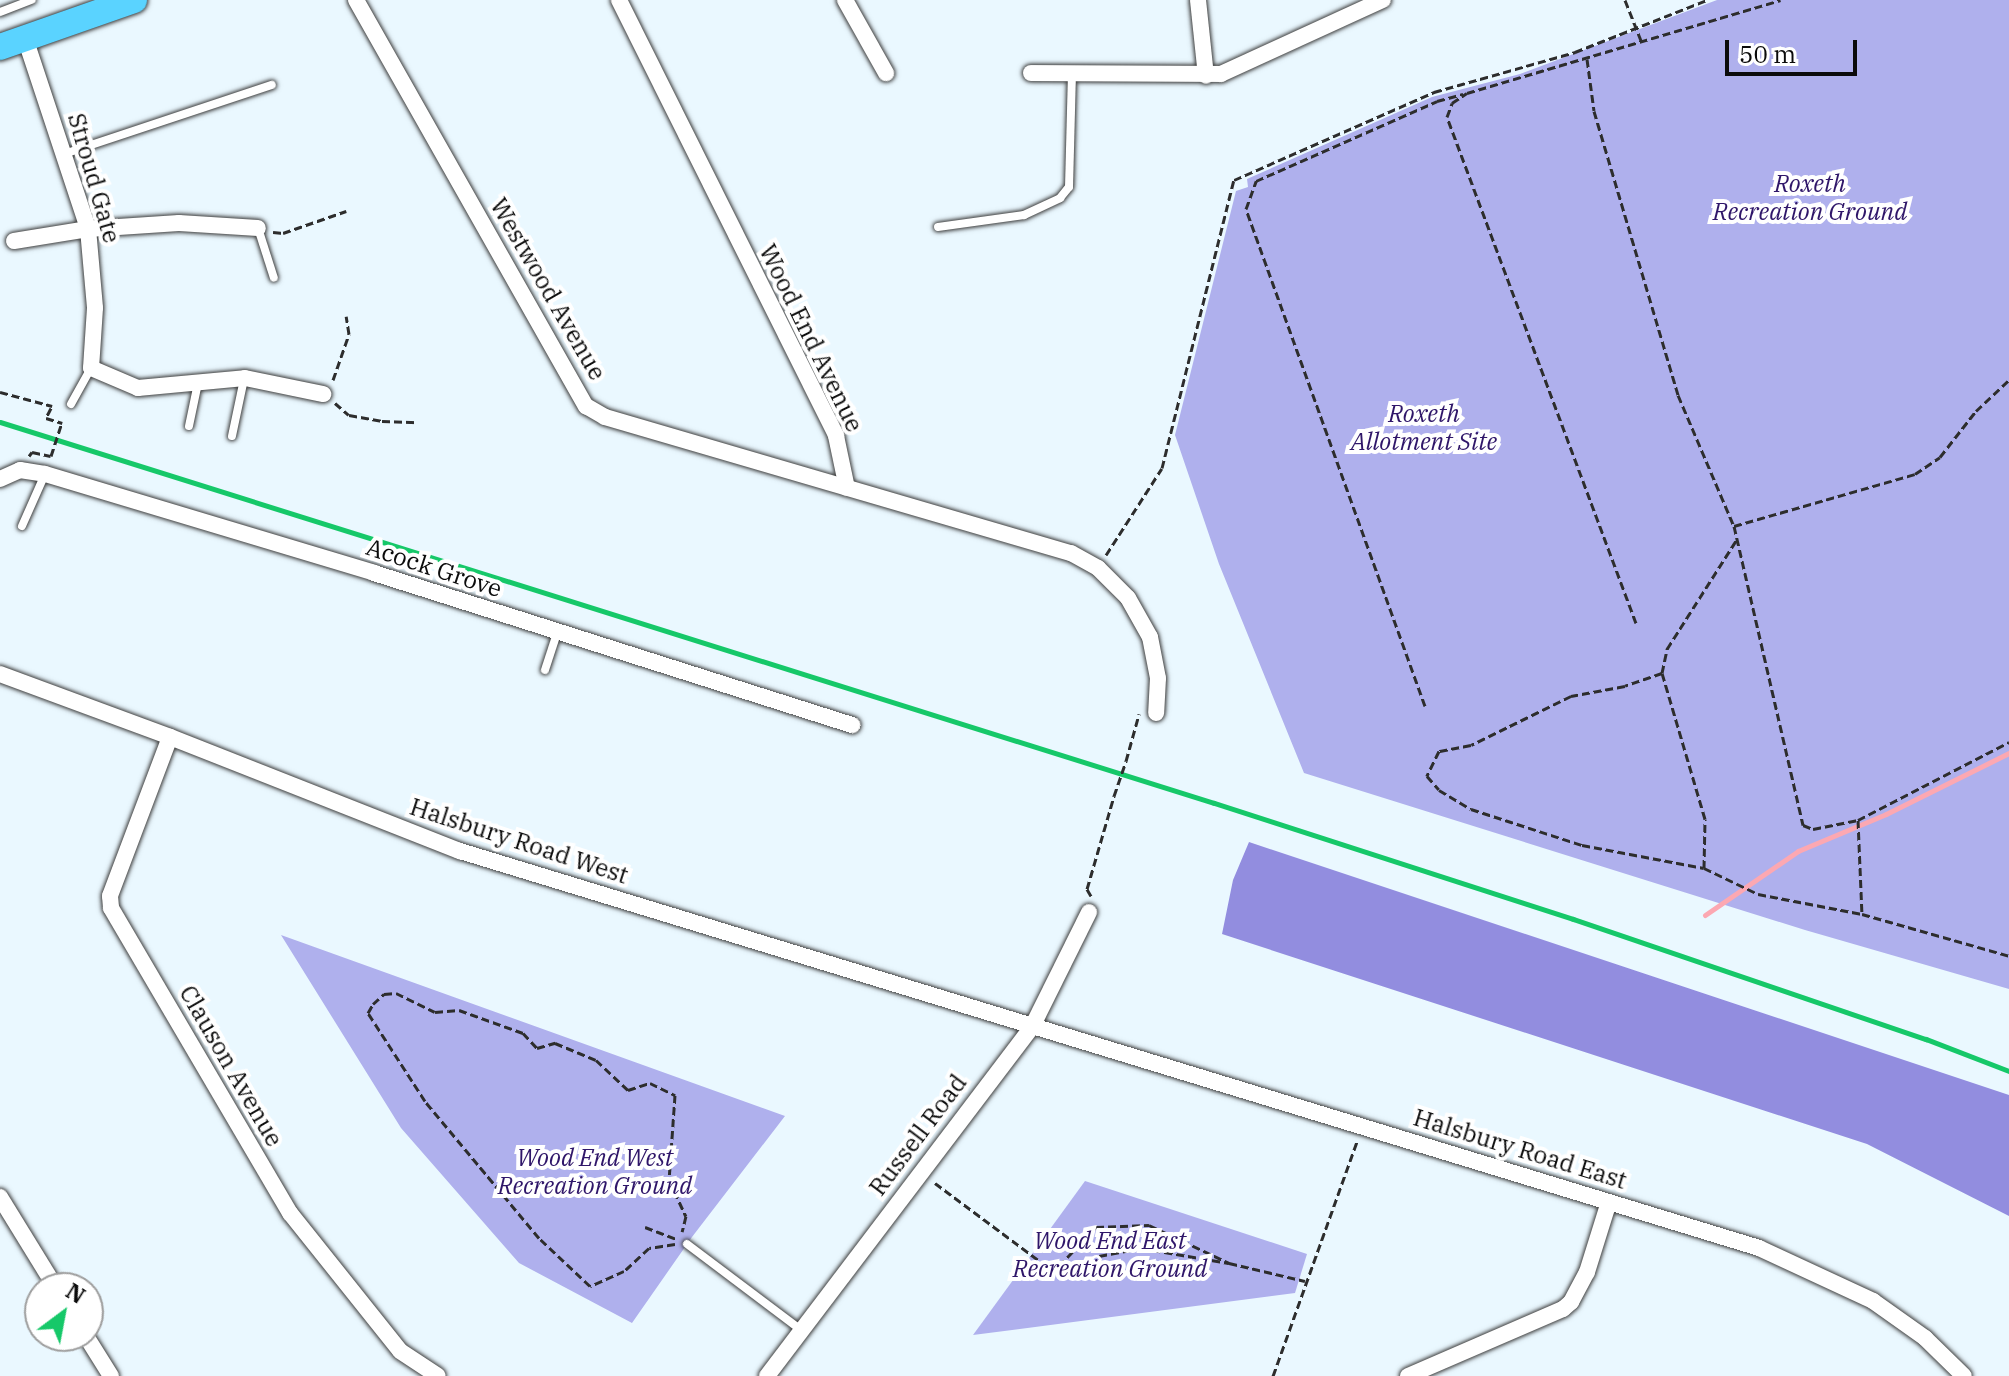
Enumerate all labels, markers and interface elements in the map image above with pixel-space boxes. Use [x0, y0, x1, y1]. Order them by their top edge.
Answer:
scale bar [1729, 24, 1861, 74]
text: 50 m [1739, 38, 1796, 70]
street label: Stroud Gate [62, 110, 126, 246]
park label: Roxeth Recreation Ground [1713, 170, 1907, 226]
street label: Westwood Avenue [484, 193, 612, 385]
street label: Wood End Avenue [753, 240, 869, 436]
park label: Roxeth Allotment Site [1351, 400, 1497, 456]
street label: Acock Grove [363, 533, 505, 603]
street label: Halsbury Road West [406, 792, 632, 890]
street label: Clauson Avenue [173, 980, 289, 1152]
street label: Russell Road [863, 1069, 973, 1201]
street label: Halsbury Road East [1410, 1103, 1630, 1195]
park label: Wood End West Recreation Ground [498, 1144, 692, 1200]
park label: Wood End East Recreation Ground [1013, 1227, 1207, 1283]
north arrow [24, 1272, 104, 1352]
text: N [61, 1276, 91, 1310]

